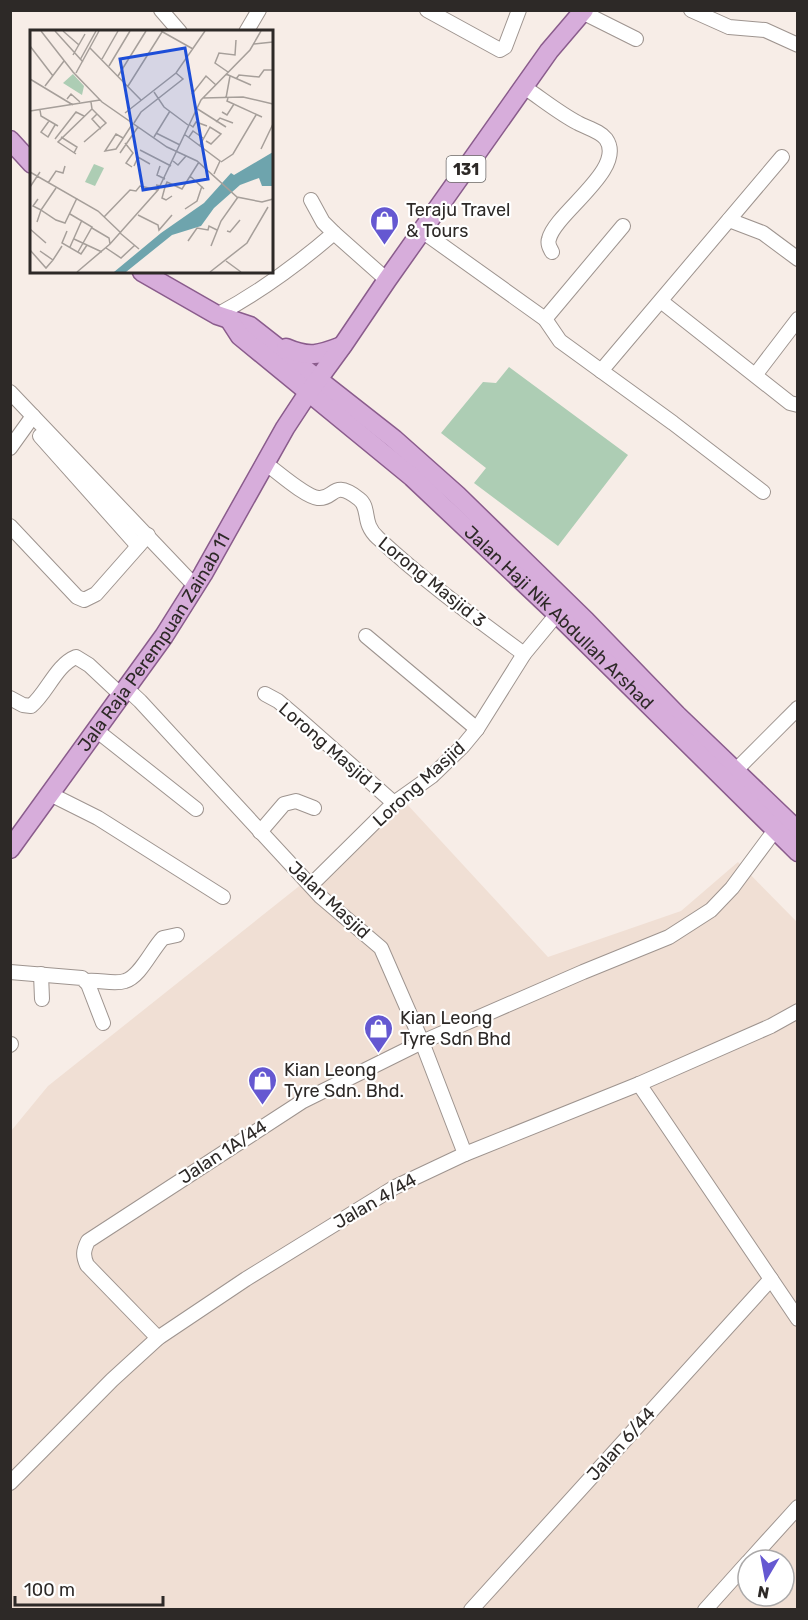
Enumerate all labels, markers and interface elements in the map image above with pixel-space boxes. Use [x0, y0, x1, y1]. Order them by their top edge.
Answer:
inset map [30, 30, 273, 273]
road number: 131 [446, 156, 486, 182]
place label: Teraju Travel & Tours [406, 199, 510, 242]
shop icon: Teraju Travel & Tours [369, 204, 401, 246]
street label: Jalan Haji Nik Abdullah Arshad [460, 521, 658, 714]
street label: Jala Raja Perempuan Zainab 11 [73, 529, 235, 756]
street label: Lorong Masjid 3 [374, 532, 490, 632]
street label: Lorong Masjid 1 [274, 698, 386, 798]
street label: Lorong Masjid [368, 737, 470, 831]
street label: Jalan Masjid [283, 857, 375, 943]
place label: Kian Leong Tyre Sdn Bhd [400, 1007, 511, 1050]
shop icon: Kian Leong Tyre Sdn Bhd [363, 1012, 395, 1054]
place label: Kian Leong Tyre Sdn. Bhd. [284, 1059, 404, 1102]
shop icon: Kian Leong Tyre Sdn. Bhd. [247, 1064, 279, 1106]
street label: Jalan 1A/44 [175, 1115, 271, 1189]
street label: Jalan 4/44 [330, 1168, 420, 1234]
street label: Jalan 6/44 [582, 1403, 660, 1485]
north arrow [736, 1548, 796, 1608]
scale bar [15, 1569, 164, 1607]
text: 100 m [24, 1579, 75, 1601]
text: N [756, 1582, 771, 1603]

